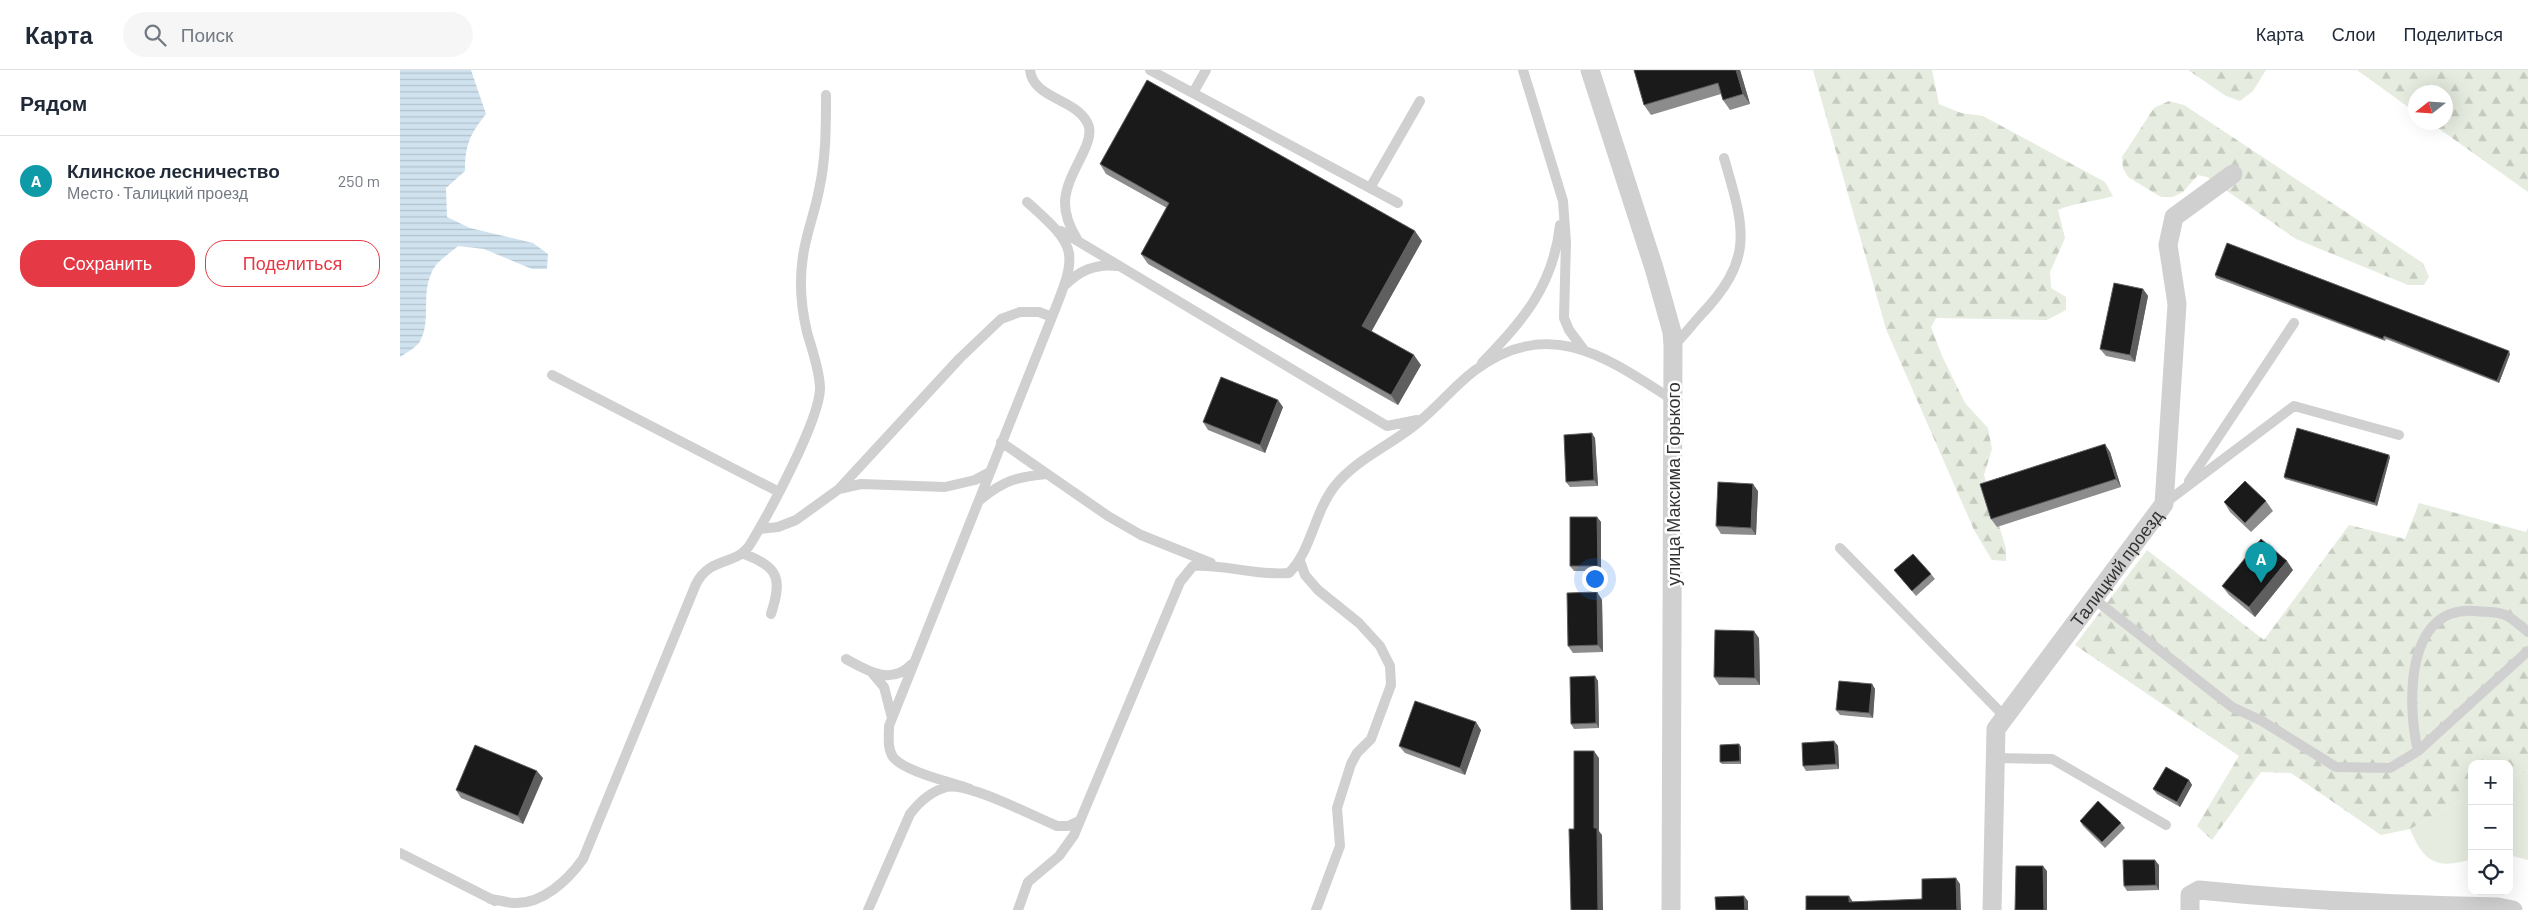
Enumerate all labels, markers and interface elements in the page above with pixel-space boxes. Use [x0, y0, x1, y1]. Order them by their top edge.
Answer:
search box [123, 12, 473, 57]
text: Карта [25, 20, 93, 49]
icon: search [141, 21, 169, 49]
text: Поиск [181, 23, 233, 46]
text: Карта [2256, 23, 2304, 45]
text: Слои [2332, 23, 2376, 45]
text: Поделиться [2404, 23, 2503, 45]
north arrow [2408, 85, 2453, 130]
text: Рядом [20, 90, 87, 115]
text: Клинское лесничество [67, 159, 280, 182]
text: A [31, 171, 41, 190]
text: 250 m [338, 171, 380, 190]
text: Место · Талицкий проезд [67, 183, 248, 202]
button: Сохранить [20, 240, 195, 287]
button: Поделиться [205, 240, 380, 287]
street label: улица Максима Горького [1662, 382, 1684, 586]
street label: Талицкий проезд [2065, 505, 2167, 631]
pin: A [2245, 542, 2277, 583]
your location [1582, 566, 1608, 592]
map controls [2468, 760, 2513, 895]
button: + [2468, 760, 2513, 805]
button: − [2468, 805, 2513, 850]
button: locate [2468, 850, 2513, 895]

